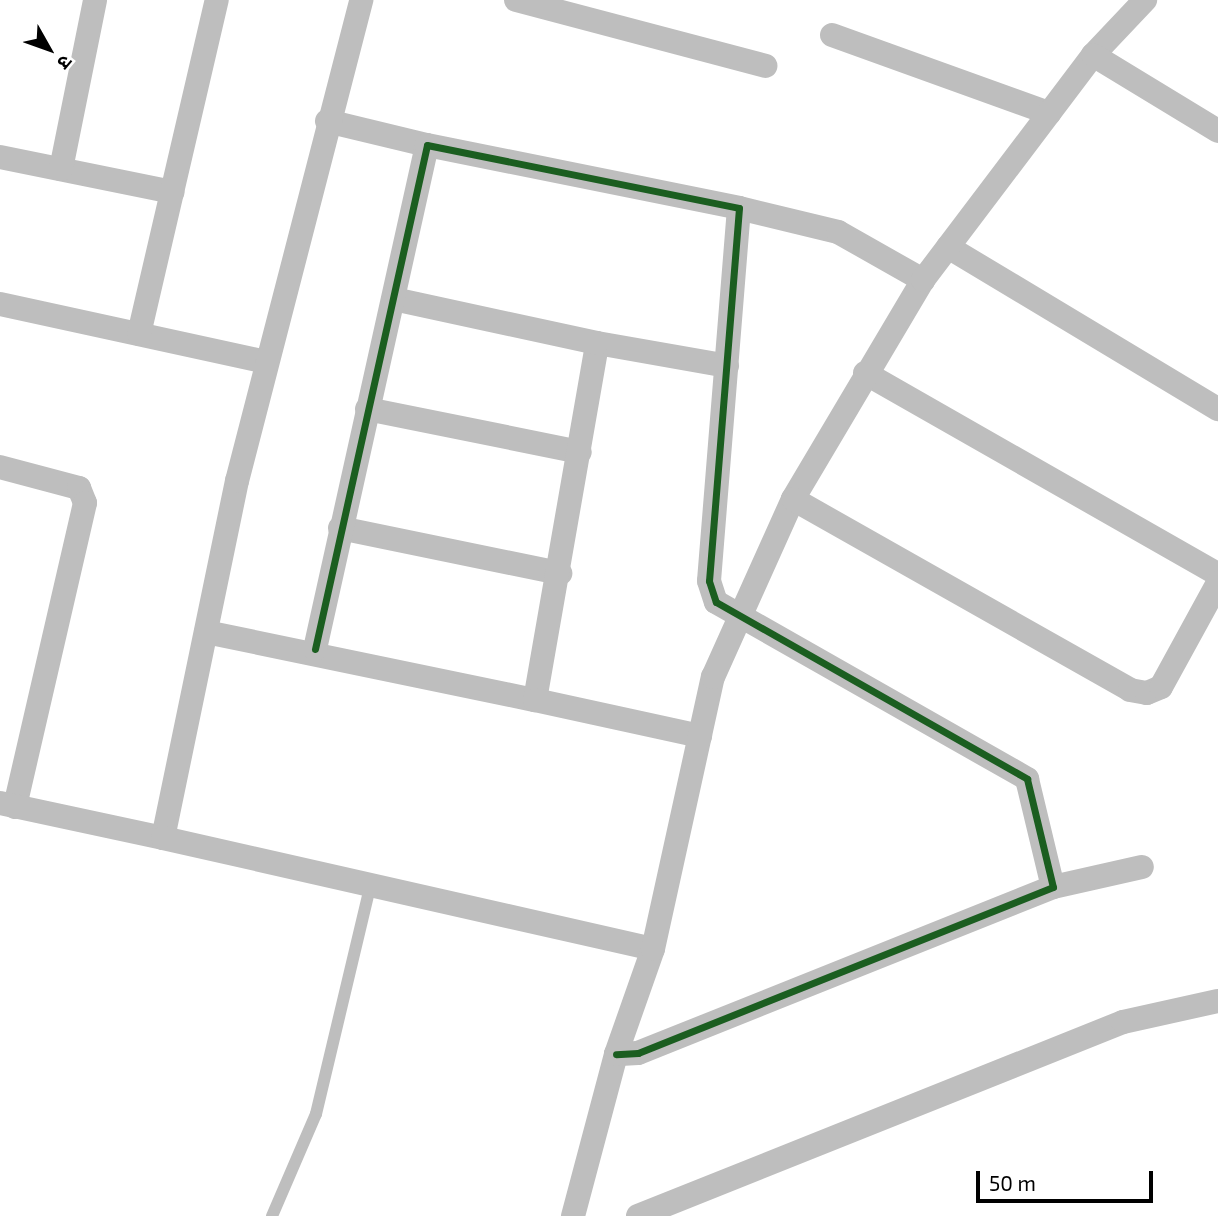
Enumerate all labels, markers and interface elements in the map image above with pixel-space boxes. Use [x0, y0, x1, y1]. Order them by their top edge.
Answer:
north arrow [14, 14, 84, 84]
text: उ [53, 51, 78, 74]
scale bar [980, 1156, 1157, 1200]
text: 50 m [989, 1170, 1036, 1195]

